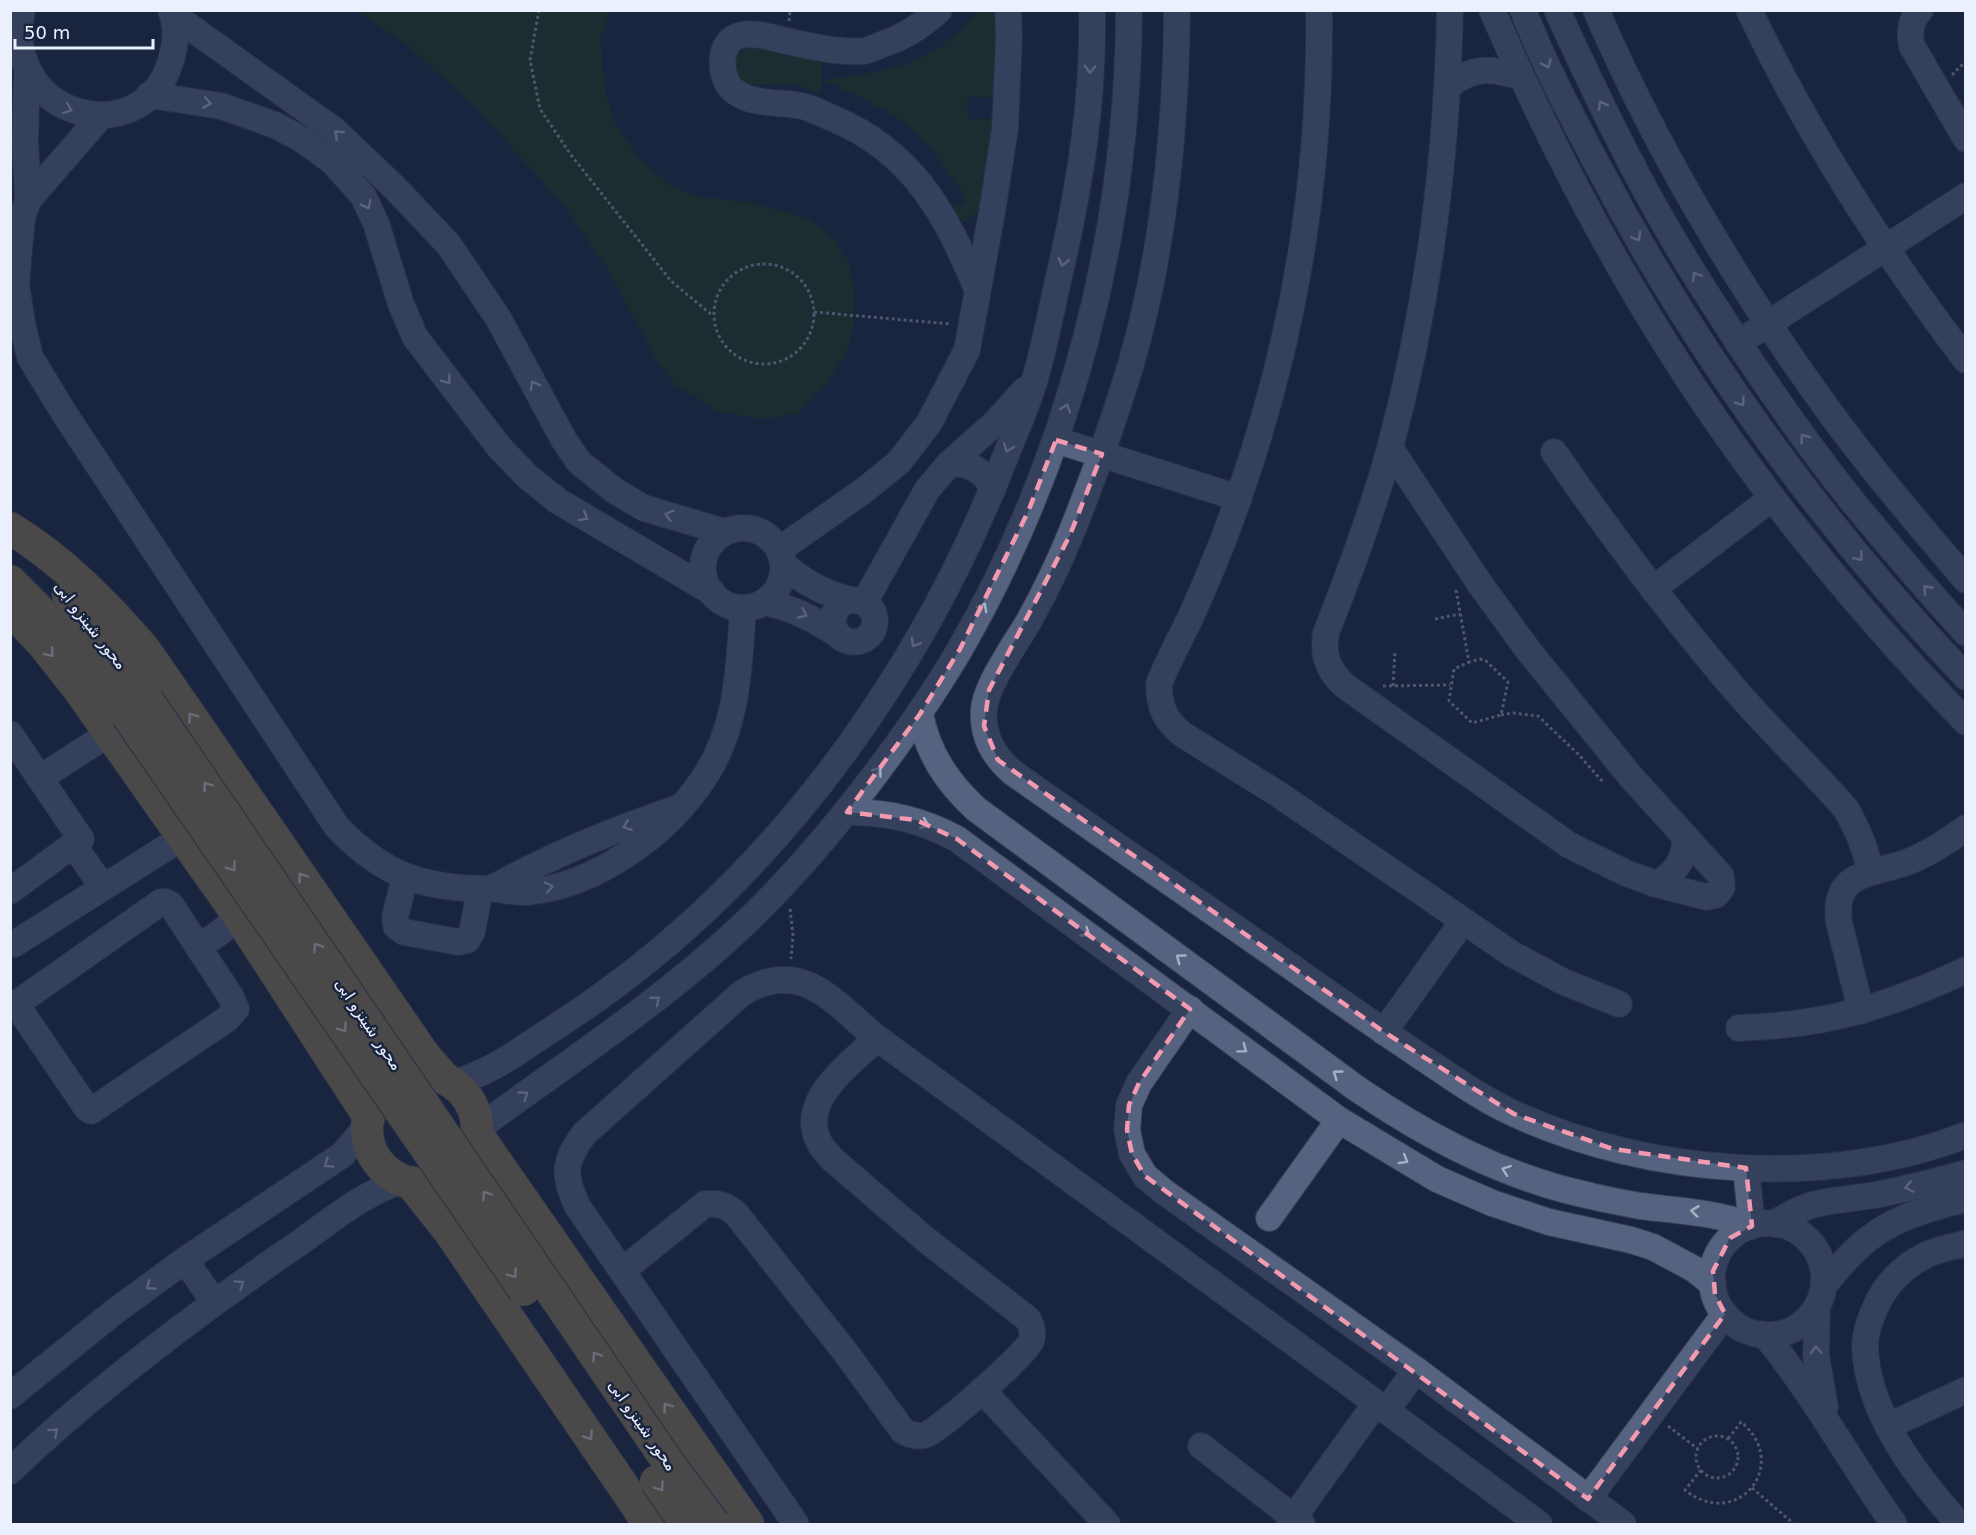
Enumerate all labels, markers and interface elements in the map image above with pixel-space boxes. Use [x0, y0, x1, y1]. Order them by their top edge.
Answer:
scale bar [15, 12, 153, 50]
text: 50 m [24, 22, 70, 43]
one-way arrow [1540, 57, 1552, 68]
one-way arrow [1084, 64, 1097, 73]
one-way arrow [203, 97, 212, 109]
one-way arrow [1597, 100, 1609, 111]
one-way arrow [62, 102, 73, 114]
one-way arrow [334, 130, 345, 141]
one-way arrow [359, 198, 371, 209]
one-way arrow [1630, 231, 1641, 241]
one-way arrow [1057, 256, 1070, 266]
one-way arrow [1691, 272, 1703, 282]
one-way arrow [440, 374, 451, 385]
one-way arrow [530, 381, 541, 391]
one-way arrow [1734, 395, 1745, 406]
one-way arrow [1059, 403, 1071, 414]
one-way arrow [1801, 433, 1812, 444]
one-way arrow [1003, 442, 1015, 453]
one-way arrow [578, 510, 588, 522]
one-way arrow [664, 510, 675, 522]
one-way arrow [1852, 550, 1863, 561]
street label: محور شينزو ابى [49, 577, 131, 674]
one-way arrow [1923, 586, 1934, 596]
one-way arrow [976, 602, 987, 613]
one-way arrow [797, 607, 808, 619]
one-way arrow [911, 637, 922, 647]
one-way arrow [42, 646, 53, 657]
one-way arrow [188, 712, 199, 723]
one-way arrow [871, 766, 882, 777]
one-way arrow [203, 782, 214, 793]
one-way arrow [919, 817, 930, 829]
one-way arrow [622, 819, 633, 831]
one-way arrow [225, 860, 236, 871]
one-way arrow [298, 873, 309, 884]
one-way arrow [544, 881, 554, 894]
one-way arrow [1080, 926, 1091, 937]
one-way arrow [313, 943, 324, 954]
one-way arrow [1175, 955, 1186, 966]
street label: محور شينزو ابى [330, 975, 406, 1074]
one-way arrow [649, 997, 660, 1008]
one-way arrow [336, 1021, 347, 1032]
one-way arrow [1237, 1042, 1248, 1053]
one-way arrow [1333, 1070, 1344, 1081]
one-way arrow [517, 1091, 528, 1102]
one-way arrow [1398, 1152, 1408, 1164]
one-way arrow [324, 1157, 335, 1168]
one-way arrow [1501, 1164, 1512, 1177]
one-way arrow [1904, 1180, 1914, 1193]
one-way arrow [482, 1191, 493, 1202]
one-way arrow [1691, 1206, 1700, 1218]
one-way arrow [506, 1268, 517, 1279]
one-way arrow [145, 1278, 156, 1289]
one-way arrow [233, 1280, 244, 1291]
one-way arrow [1810, 1345, 1823, 1354]
one-way arrow [592, 1352, 603, 1363]
street label: محور شينزو ابى [603, 1376, 681, 1475]
one-way arrow [663, 1403, 674, 1414]
one-way arrow [47, 1428, 58, 1439]
one-way arrow [581, 1430, 593, 1440]
one-way arrow [653, 1480, 664, 1491]

